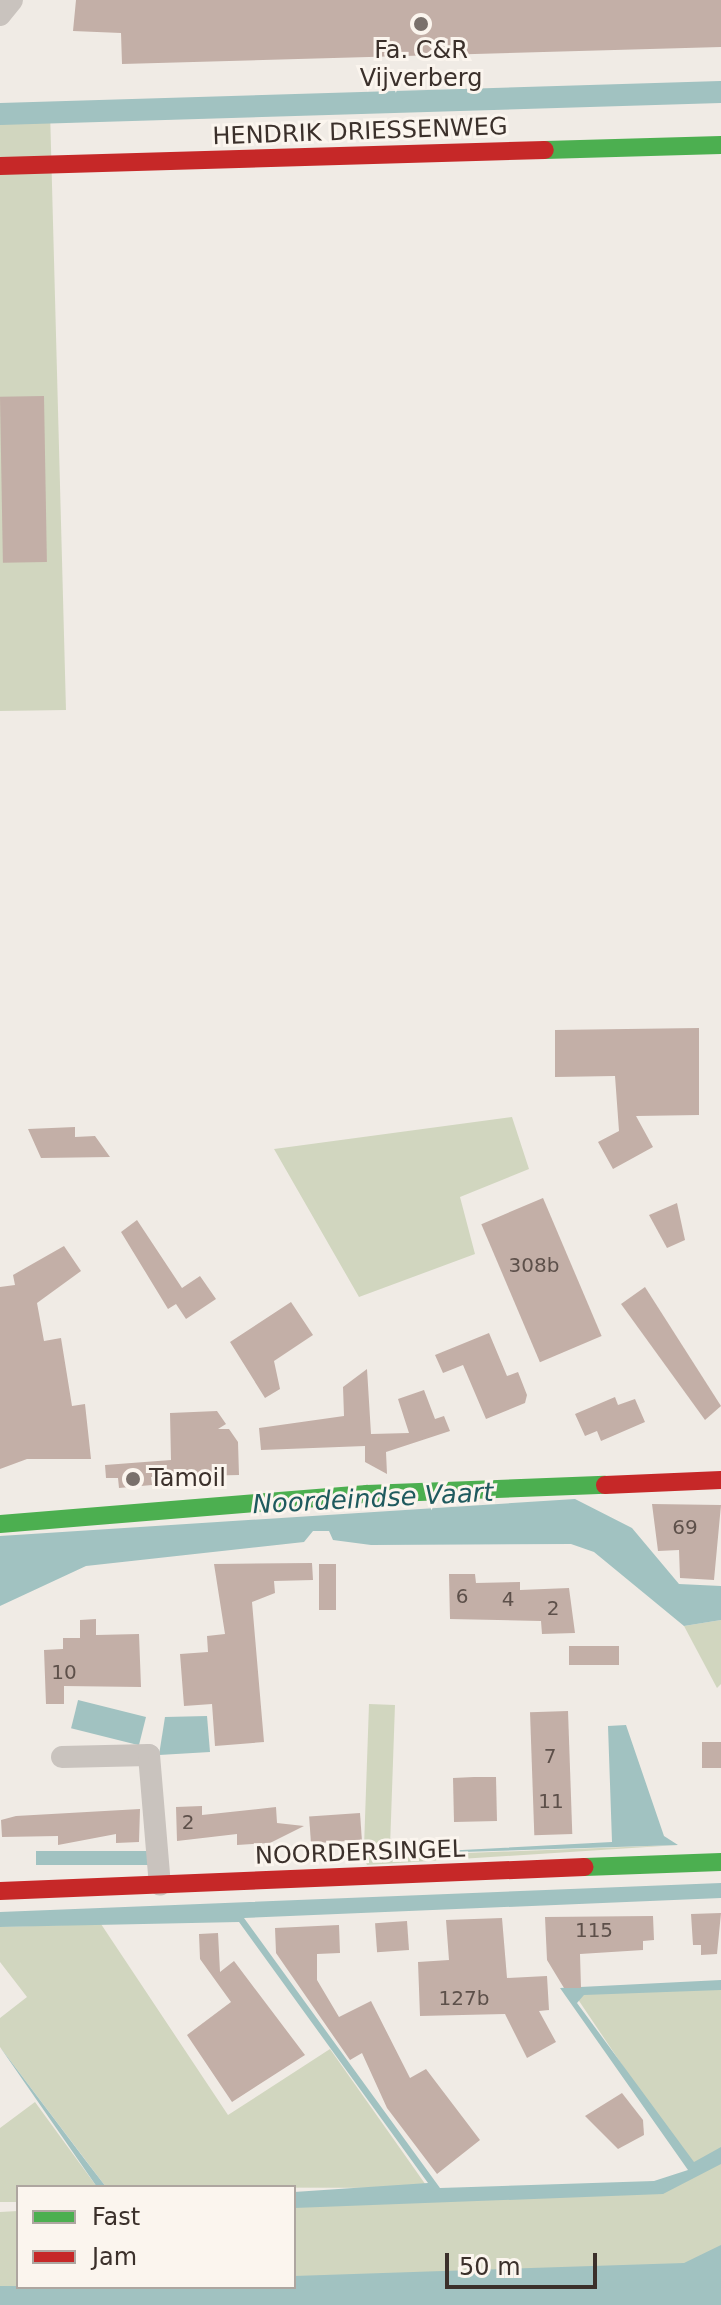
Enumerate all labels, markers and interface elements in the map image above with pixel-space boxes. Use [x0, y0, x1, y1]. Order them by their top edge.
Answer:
marker: Fa. C&R Vijverberg [412, 15, 430, 33]
place label: Fa. C&R Vijverberg [360, 37, 482, 93]
street label: HENDRIK DRIESSENWEG [212, 112, 508, 152]
house number: 308b [509, 1253, 559, 1277]
place label: Tamoil [149, 1465, 226, 1493]
marker: Tamoil [124, 1470, 142, 1488]
water label: Noordeindse Vaart [252, 1477, 494, 1521]
house number: 69 [672, 1515, 698, 1539]
house number: 6 [456, 1584, 468, 1608]
house number: 4 [502, 1587, 514, 1611]
house number: 2 [547, 1596, 559, 1620]
house number: 10 [51, 1660, 77, 1684]
house number: 7 [544, 1744, 556, 1768]
house number: 11 [538, 1789, 564, 1813]
house number: 2 [182, 1810, 194, 1834]
street label: NOORDERSINGEL [254, 1835, 466, 1871]
house number: 115 [575, 1918, 613, 1942]
house number: 127b [439, 1986, 489, 2010]
legend [16, 2185, 296, 2289]
text: Fast [92, 2203, 140, 2231]
scale bar [449, 2237, 601, 2287]
text: Jam [92, 2243, 137, 2271]
text: 50 m [459, 2253, 521, 2281]

